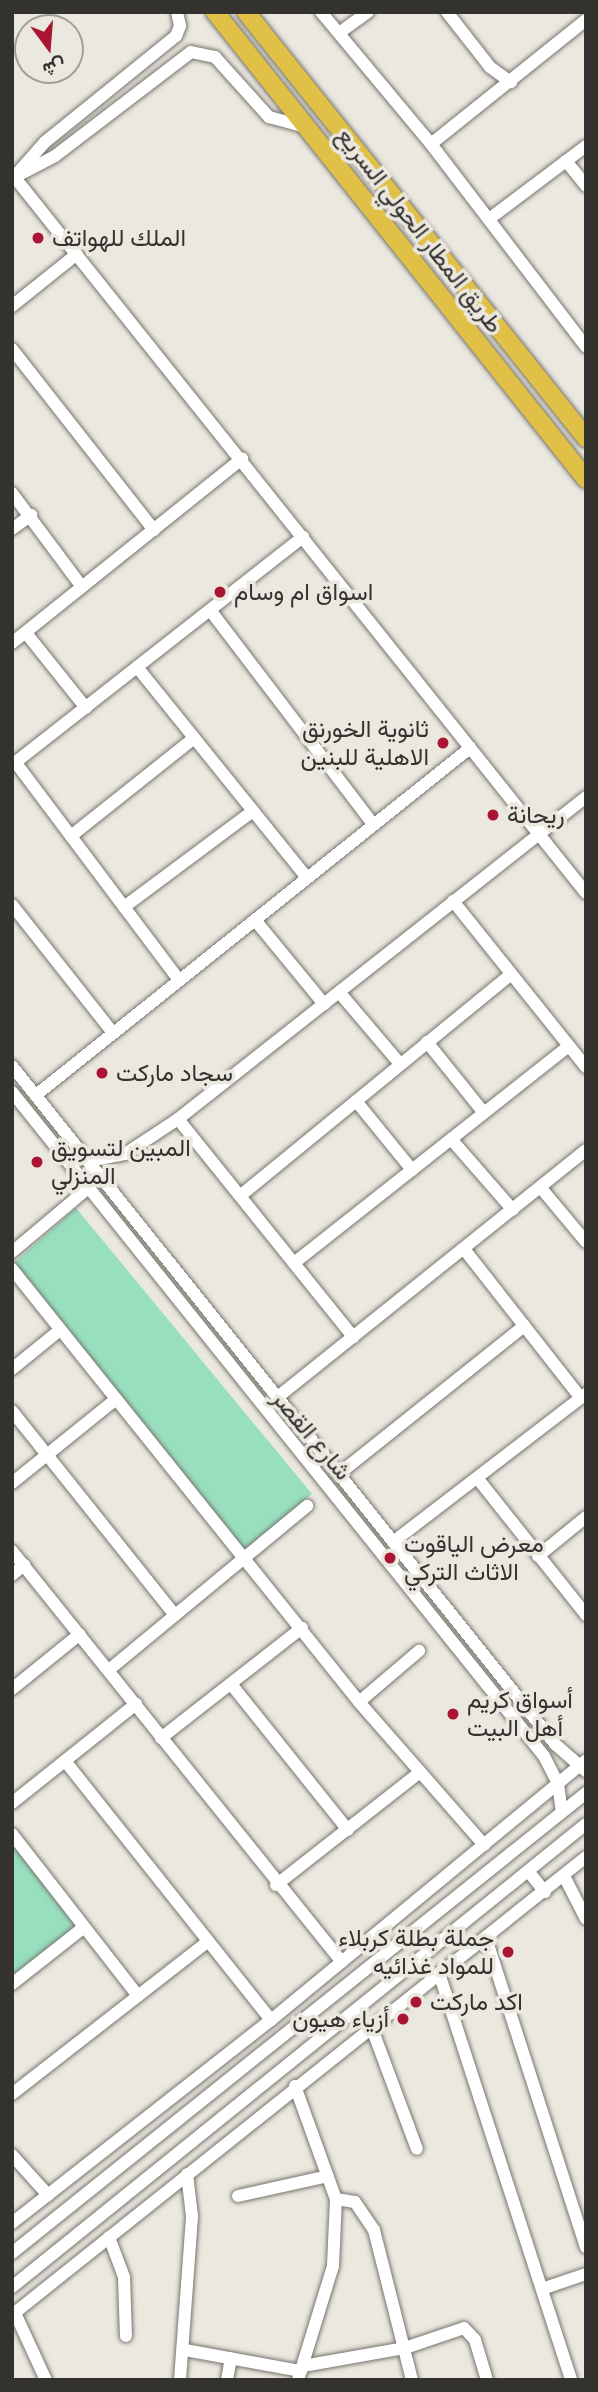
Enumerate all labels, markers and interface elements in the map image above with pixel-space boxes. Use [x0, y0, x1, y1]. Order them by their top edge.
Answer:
north arrow [14, 14, 84, 84]
text: ش [40, 54, 69, 82]
street label: طريق المطار الحولي السريع [331, 122, 509, 338]
place label: الملك للهواتف [52, 224, 186, 252]
marker: الملك للهواتف [30, 230, 46, 246]
place label: اسواق ام وسام [234, 578, 373, 606]
marker: اسواق ام وسام [212, 584, 228, 600]
place label: ثانوية الخورنق الاهلية للبنين [301, 715, 429, 771]
marker: ثانوية الخورنق الاهلية للبنين [435, 735, 451, 751]
place label: ريحانة [507, 801, 565, 829]
marker: ريحانة [485, 807, 501, 823]
place label: سجاد ماركت [116, 1059, 233, 1087]
marker: سجاد ماركت [94, 1065, 110, 1081]
place label: المبين لتسويق المنزلي [51, 1134, 191, 1190]
marker: المبين لتسويق المنزلي [29, 1154, 45, 1170]
street label: شارع القصر [266, 1384, 358, 1486]
place label: معرض الياقوت الاثاث التركي [404, 1530, 544, 1586]
marker: معرض الياقوت الاثاث التركي [382, 1550, 398, 1566]
place label: أسواق كريم أهل البيت [467, 1686, 573, 1742]
marker: أسواق كريم أهل البيت [445, 1706, 461, 1722]
place label: جملة بطلة كربلاء للمواد غذائيه [338, 1924, 494, 1980]
marker: جملة بطلة كربلاء للمواد غذائيه [500, 1944, 516, 1960]
place label: اكد ماركت [430, 1988, 523, 2016]
marker: اكد ماركت [408, 1994, 424, 2010]
place label: أزياء هيون [292, 2005, 389, 2033]
marker: أزياء هيون [395, 2011, 411, 2027]

